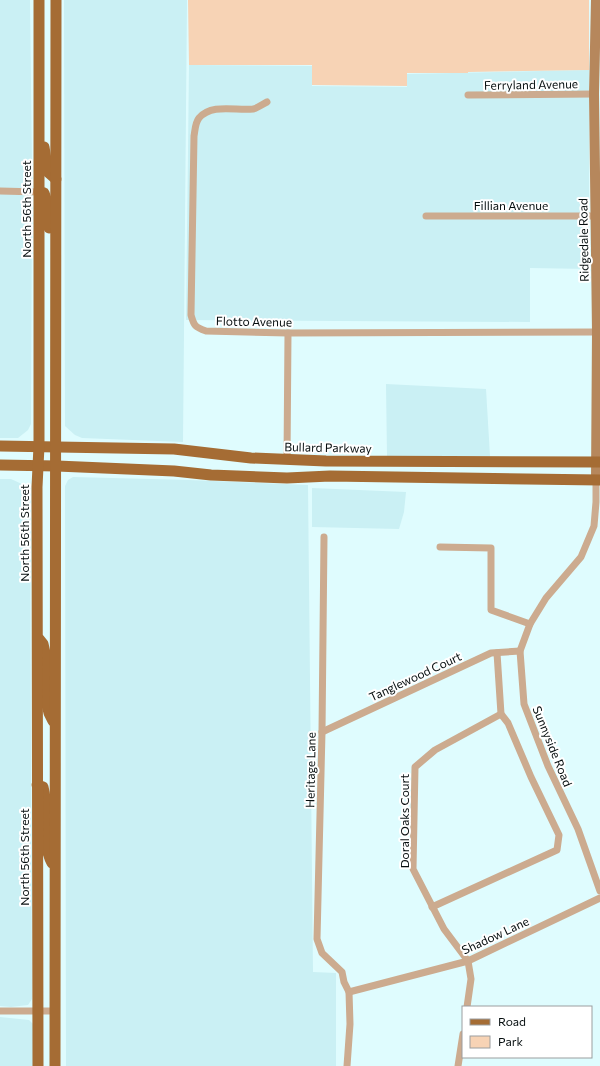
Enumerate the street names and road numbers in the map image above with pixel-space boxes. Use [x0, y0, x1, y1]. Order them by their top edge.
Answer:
street label: Ferryland Avenue [484, 76, 578, 92]
street label: North 56th Street [19, 160, 33, 258]
street label: Fillian Avenue [474, 198, 548, 212]
street label: Ridgedale Road [575, 198, 591, 282]
street label: Flotto Avenue [216, 313, 292, 329]
street label: Bullard Parkway [284, 439, 372, 455]
street label: North 56th Street [17, 484, 31, 582]
street label: Tanglewood Court [367, 648, 463, 704]
street label: Sunnyside Road [530, 704, 576, 788]
street label: Heritage Lane [302, 732, 318, 808]
street label: Doral Oaks Court [397, 774, 411, 868]
street label: North 56th Street [17, 808, 31, 906]
street label: Shadow Lane [459, 913, 531, 957]

